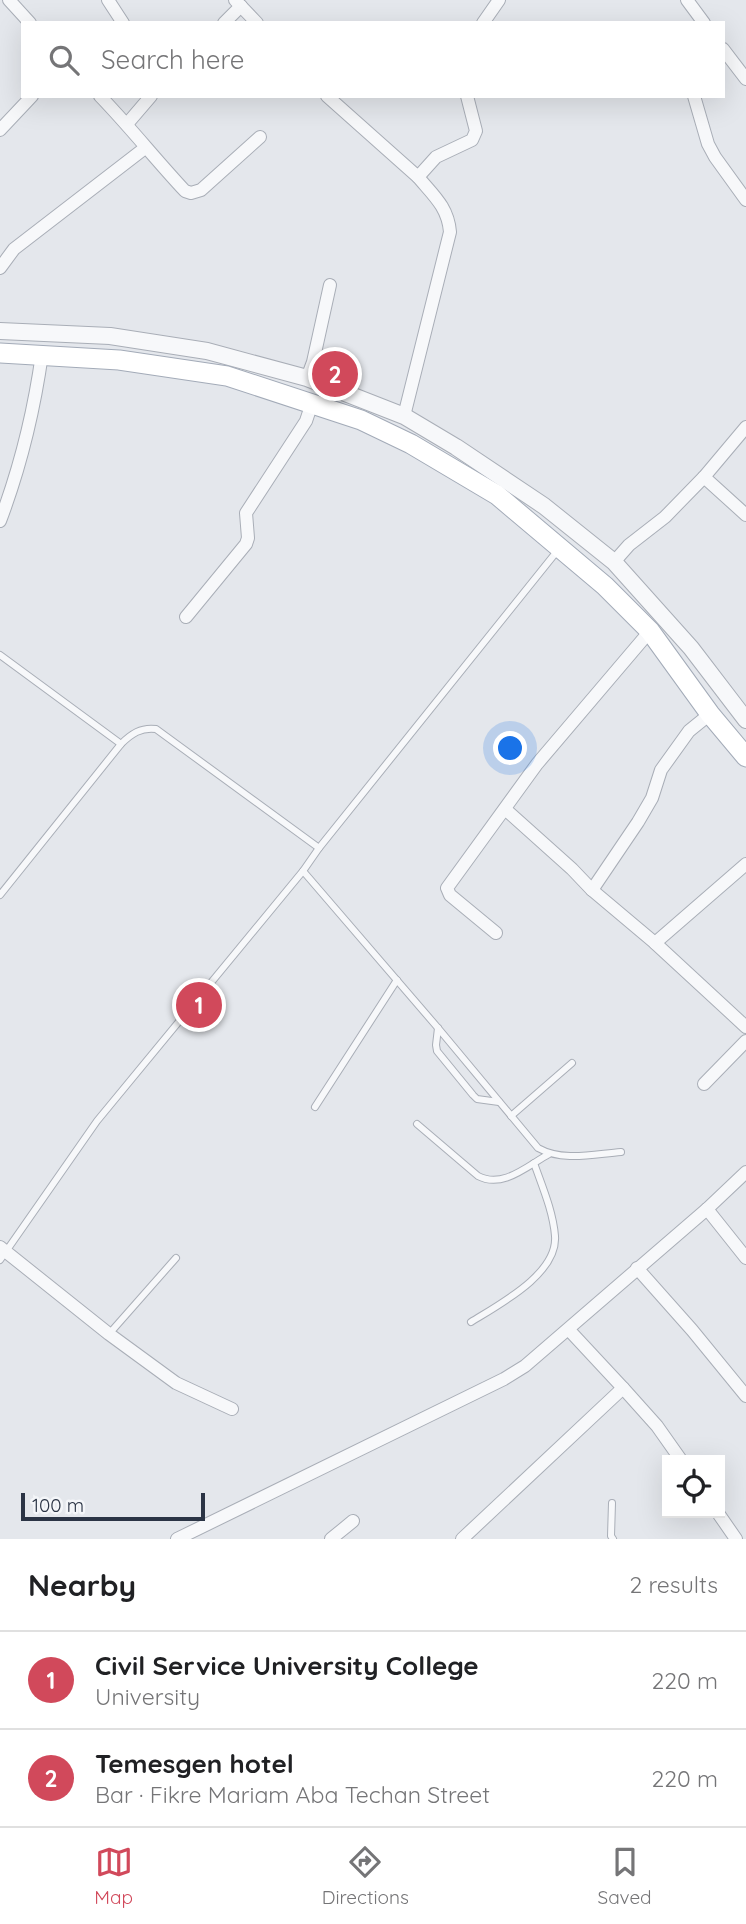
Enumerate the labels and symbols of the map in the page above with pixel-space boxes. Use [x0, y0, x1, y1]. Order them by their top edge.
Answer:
pin: 2 [312, 348, 358, 400]
your location [493, 731, 527, 765]
pin: 1 [176, 979, 222, 1031]
scale bar [21, 1490, 205, 1522]

